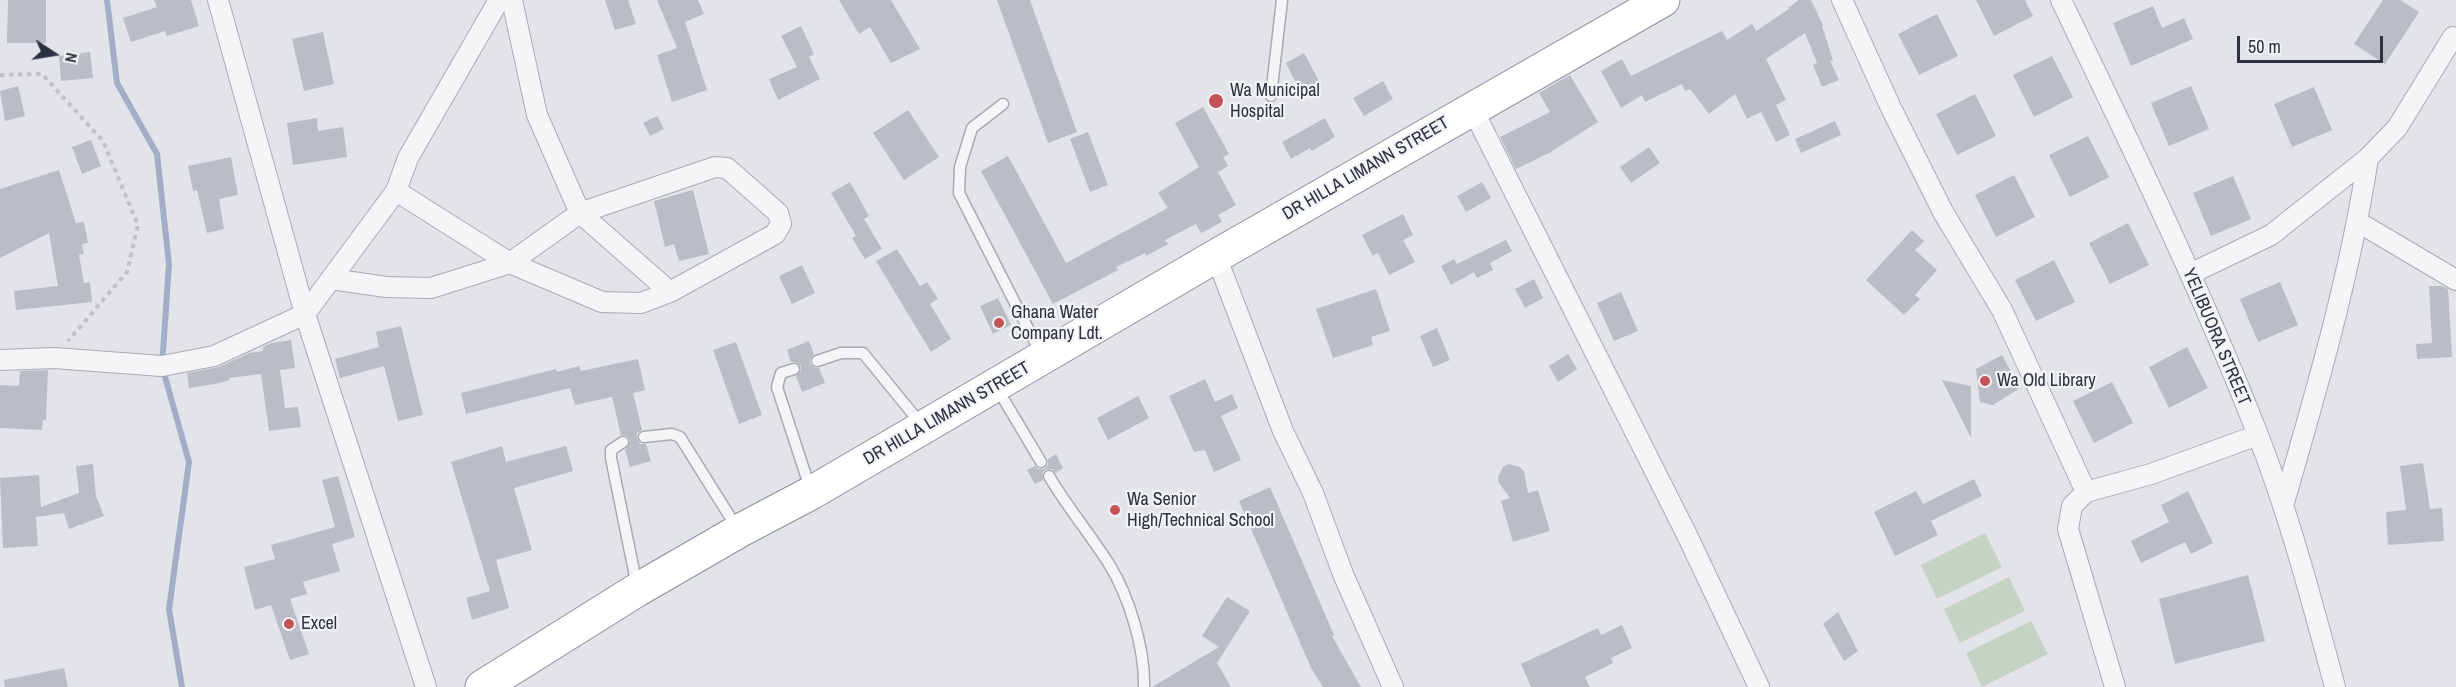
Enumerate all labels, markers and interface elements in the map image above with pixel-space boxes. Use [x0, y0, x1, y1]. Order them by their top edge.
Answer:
north arrow [24, 24, 84, 84]
scale bar [2240, 24, 2386, 62]
text: 50 m [2248, 34, 2281, 59]
text: N [60, 51, 83, 65]
place label: Wa Municipal Hospital [1230, 80, 1320, 122]
marker: Wa Municipal Hospital [1207, 92, 1225, 110]
street label: DR HILLA LIMANN STREET [1279, 112, 1453, 226]
street label: YELIBUORA STREET [2177, 265, 2255, 409]
place label: Ghana Water Company Ldt. [1011, 302, 1103, 344]
marker: Ghana Water Company Ldt. [992, 316, 1006, 330]
street label: DR HILLA LIMANN STREET [860, 357, 1034, 471]
place label: Wa Old Library [1997, 370, 2096, 392]
marker: Wa Old Library [1978, 374, 1992, 388]
place label: Wa Senior High/Technical School [1127, 489, 1274, 532]
marker: Wa Senior High/Technical School [1108, 503, 1122, 517]
place label: Excel [301, 613, 337, 635]
marker: Excel [282, 617, 296, 631]

